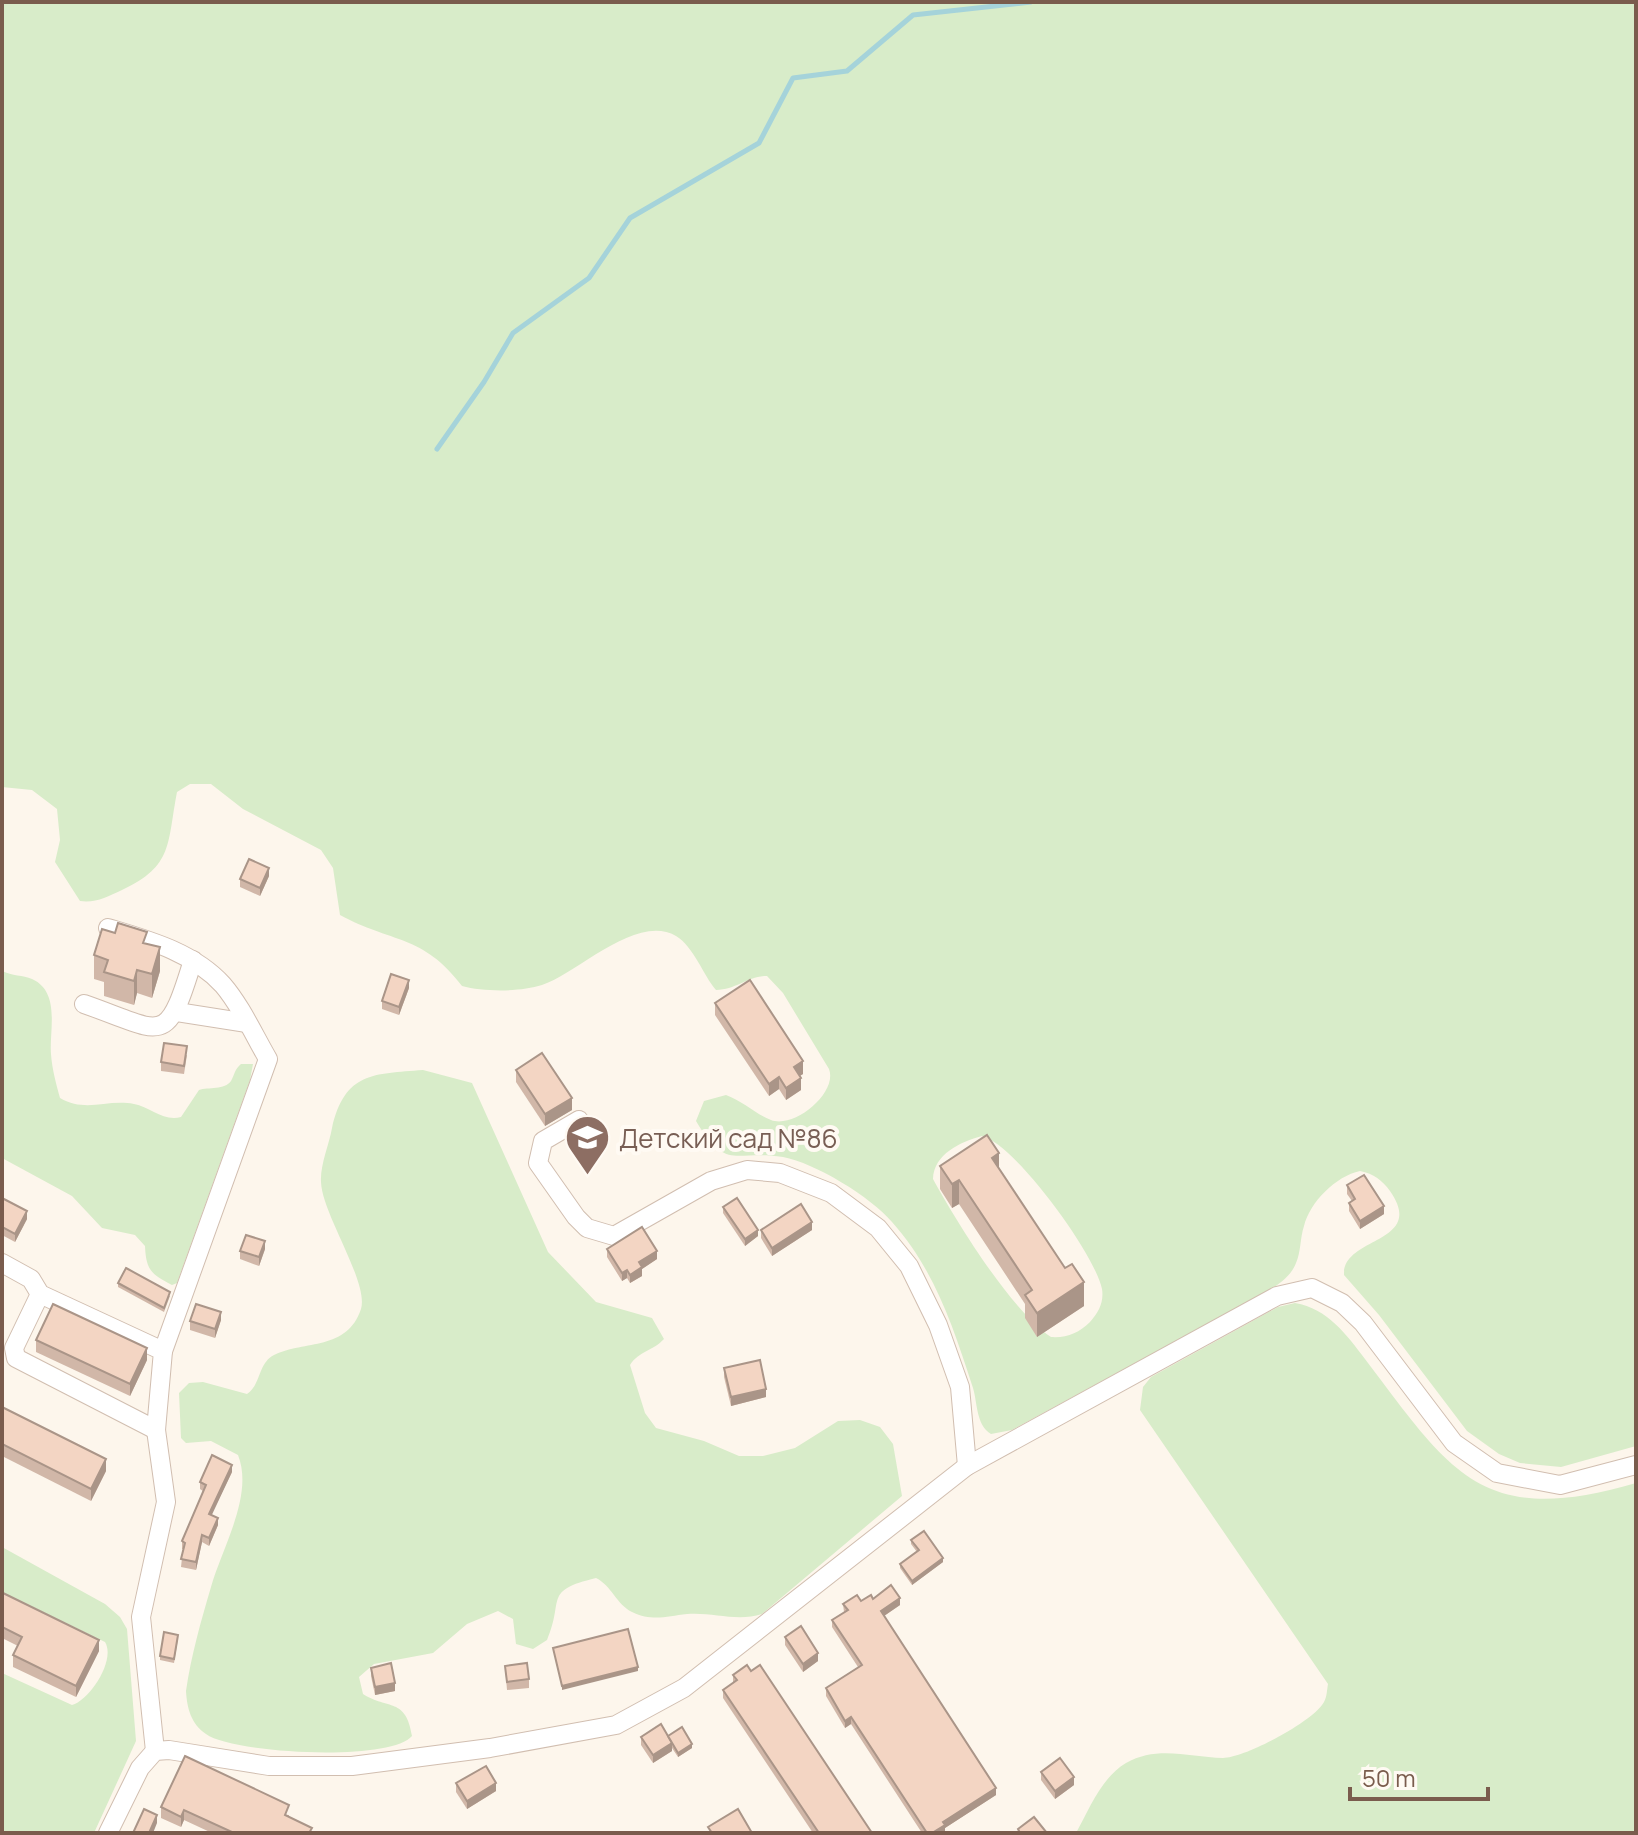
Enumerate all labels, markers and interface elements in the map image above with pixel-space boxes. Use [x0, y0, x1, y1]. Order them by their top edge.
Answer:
school or university icon: Детский сад №86 [564, 1114, 612, 1177]
place label: Детский сад №86 [619, 1120, 838, 1156]
scale bar [1350, 1751, 1488, 1801]
text: 50 m [1362, 1761, 1416, 1794]

